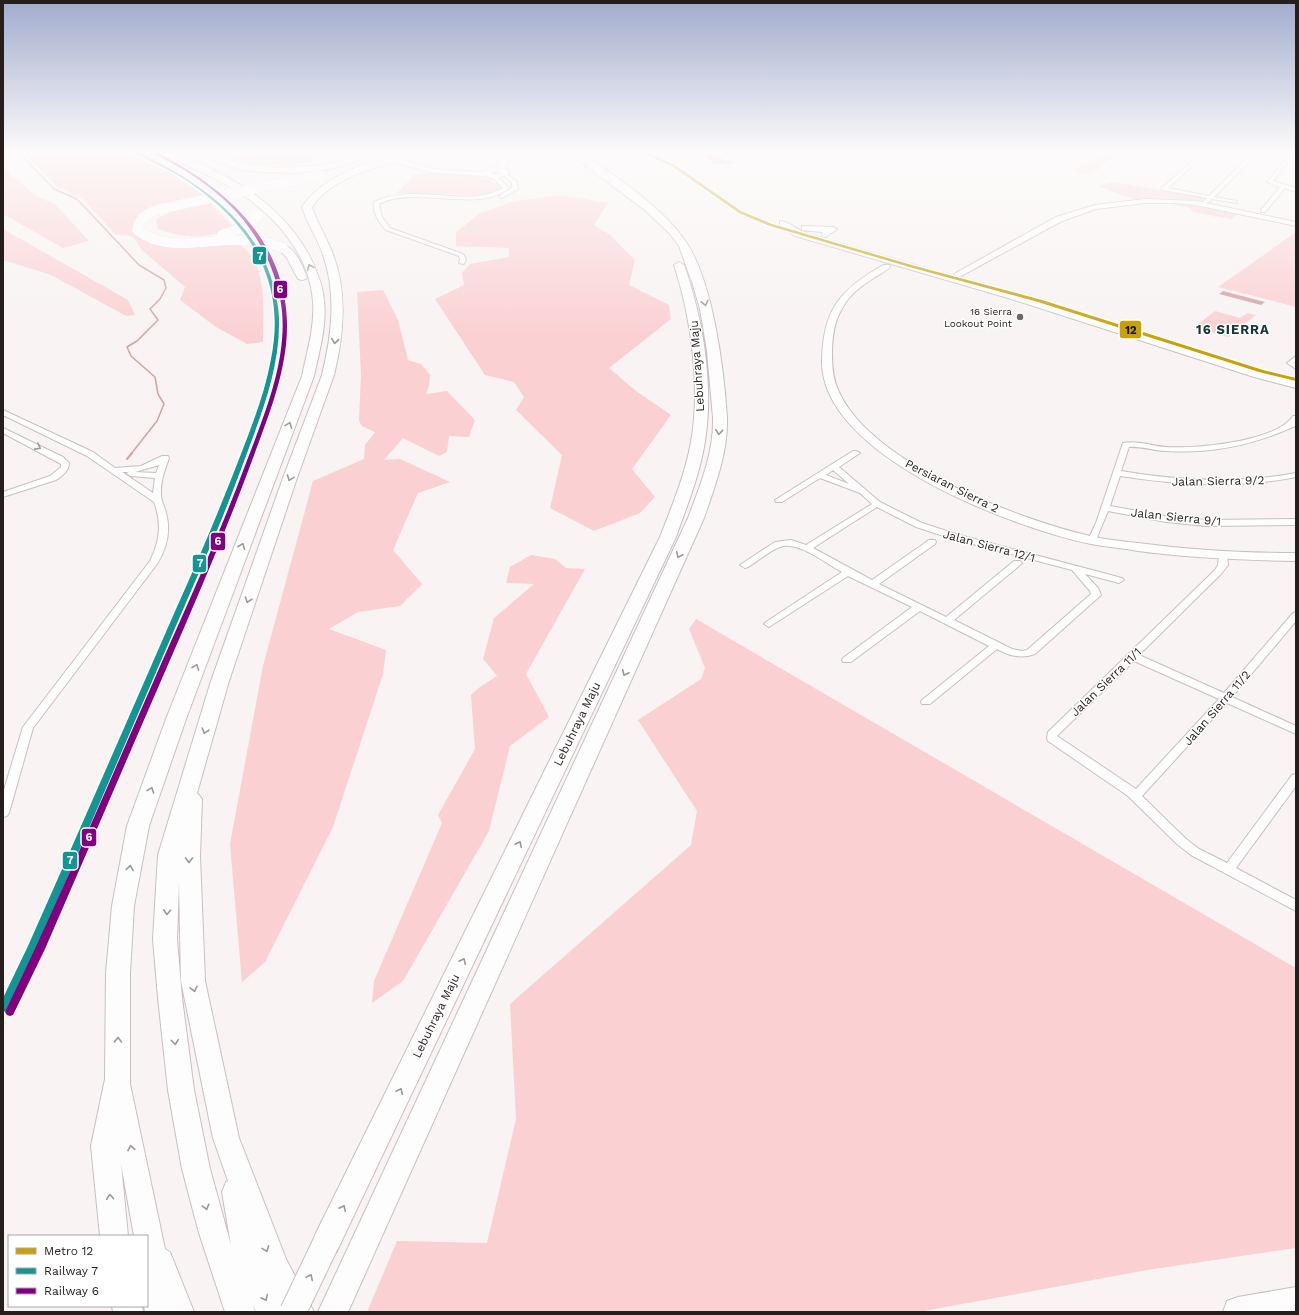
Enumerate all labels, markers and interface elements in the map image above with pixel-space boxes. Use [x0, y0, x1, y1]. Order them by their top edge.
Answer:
line badge: 7 [252, 246, 267, 265]
text: 7 [257, 250, 264, 263]
one-way arrow [306, 264, 314, 271]
line badge: 6 [273, 280, 288, 299]
text: 6 [277, 283, 284, 296]
one-way arrow [700, 300, 709, 307]
place label: 16 Sierra Lookout Point [944, 306, 1013, 329]
marker: 16 Sierra Lookout Point [1015, 312, 1025, 322]
street label: Lebuhraya Maju [687, 320, 707, 412]
line badge: 12 [1119, 320, 1142, 339]
district label: 16 SIERRA [1196, 322, 1270, 337]
text: 12 [1125, 324, 1137, 337]
one-way arrow [331, 338, 340, 344]
one-way arrow [285, 421, 293, 428]
one-way arrow [714, 429, 723, 435]
one-way arrow [34, 442, 41, 450]
street label: Persiaran Sierra 2 [903, 456, 1001, 516]
street label: Jalan Sierra 9/2 [1171, 473, 1265, 489]
one-way arrow [287, 474, 295, 481]
street label: Jalan Sierra 9/1 [1130, 505, 1222, 529]
street label: Jalan Sierra 12/1 [941, 527, 1037, 565]
line badge: 6 [210, 532, 226, 551]
text: 6 [215, 535, 222, 548]
one-way arrow [238, 543, 246, 550]
one-way arrow [676, 551, 684, 559]
line badge: 7 [192, 554, 207, 573]
text: 7 [197, 557, 204, 570]
one-way arrow [244, 597, 252, 604]
street label: Jalan Sierra 11/1 [1068, 645, 1144, 719]
one-way arrow [191, 664, 199, 671]
street label: Jalan Sierra 11/2 [1181, 668, 1253, 748]
one-way arrow [622, 669, 630, 677]
street label: Lebuhraya Maju [551, 680, 603, 768]
one-way arrow [201, 727, 210, 734]
one-way arrow [147, 786, 155, 793]
line badge: 6 [81, 828, 97, 847]
text: 6 [86, 831, 93, 844]
one-way arrow [514, 841, 522, 848]
line badge: 7 [62, 851, 78, 870]
text: 7 [67, 854, 74, 867]
one-way arrow [185, 857, 193, 863]
one-way arrow [125, 865, 134, 871]
one-way arrow [162, 909, 171, 915]
one-way arrow [458, 958, 465, 965]
street label: Lebuhraya Maju [410, 972, 462, 1060]
one-way arrow [190, 986, 198, 992]
one-way arrow [114, 1037, 122, 1043]
one-way arrow [170, 1039, 179, 1045]
one-way arrow [395, 1087, 403, 1095]
one-way arrow [128, 1145, 136, 1151]
one-way arrow [105, 1194, 114, 1200]
one-way arrow [201, 1203, 210, 1210]
one-way arrow [338, 1204, 346, 1212]
legend [8, 1235, 148, 1307]
text: Metro 12 [44, 1244, 93, 1258]
one-way arrow [262, 1245, 270, 1252]
text: Railway 7 [44, 1264, 98, 1278]
one-way arrow [305, 1274, 312, 1282]
text: Railway 6 [44, 1284, 99, 1298]
one-way arrow [260, 1294, 268, 1301]

